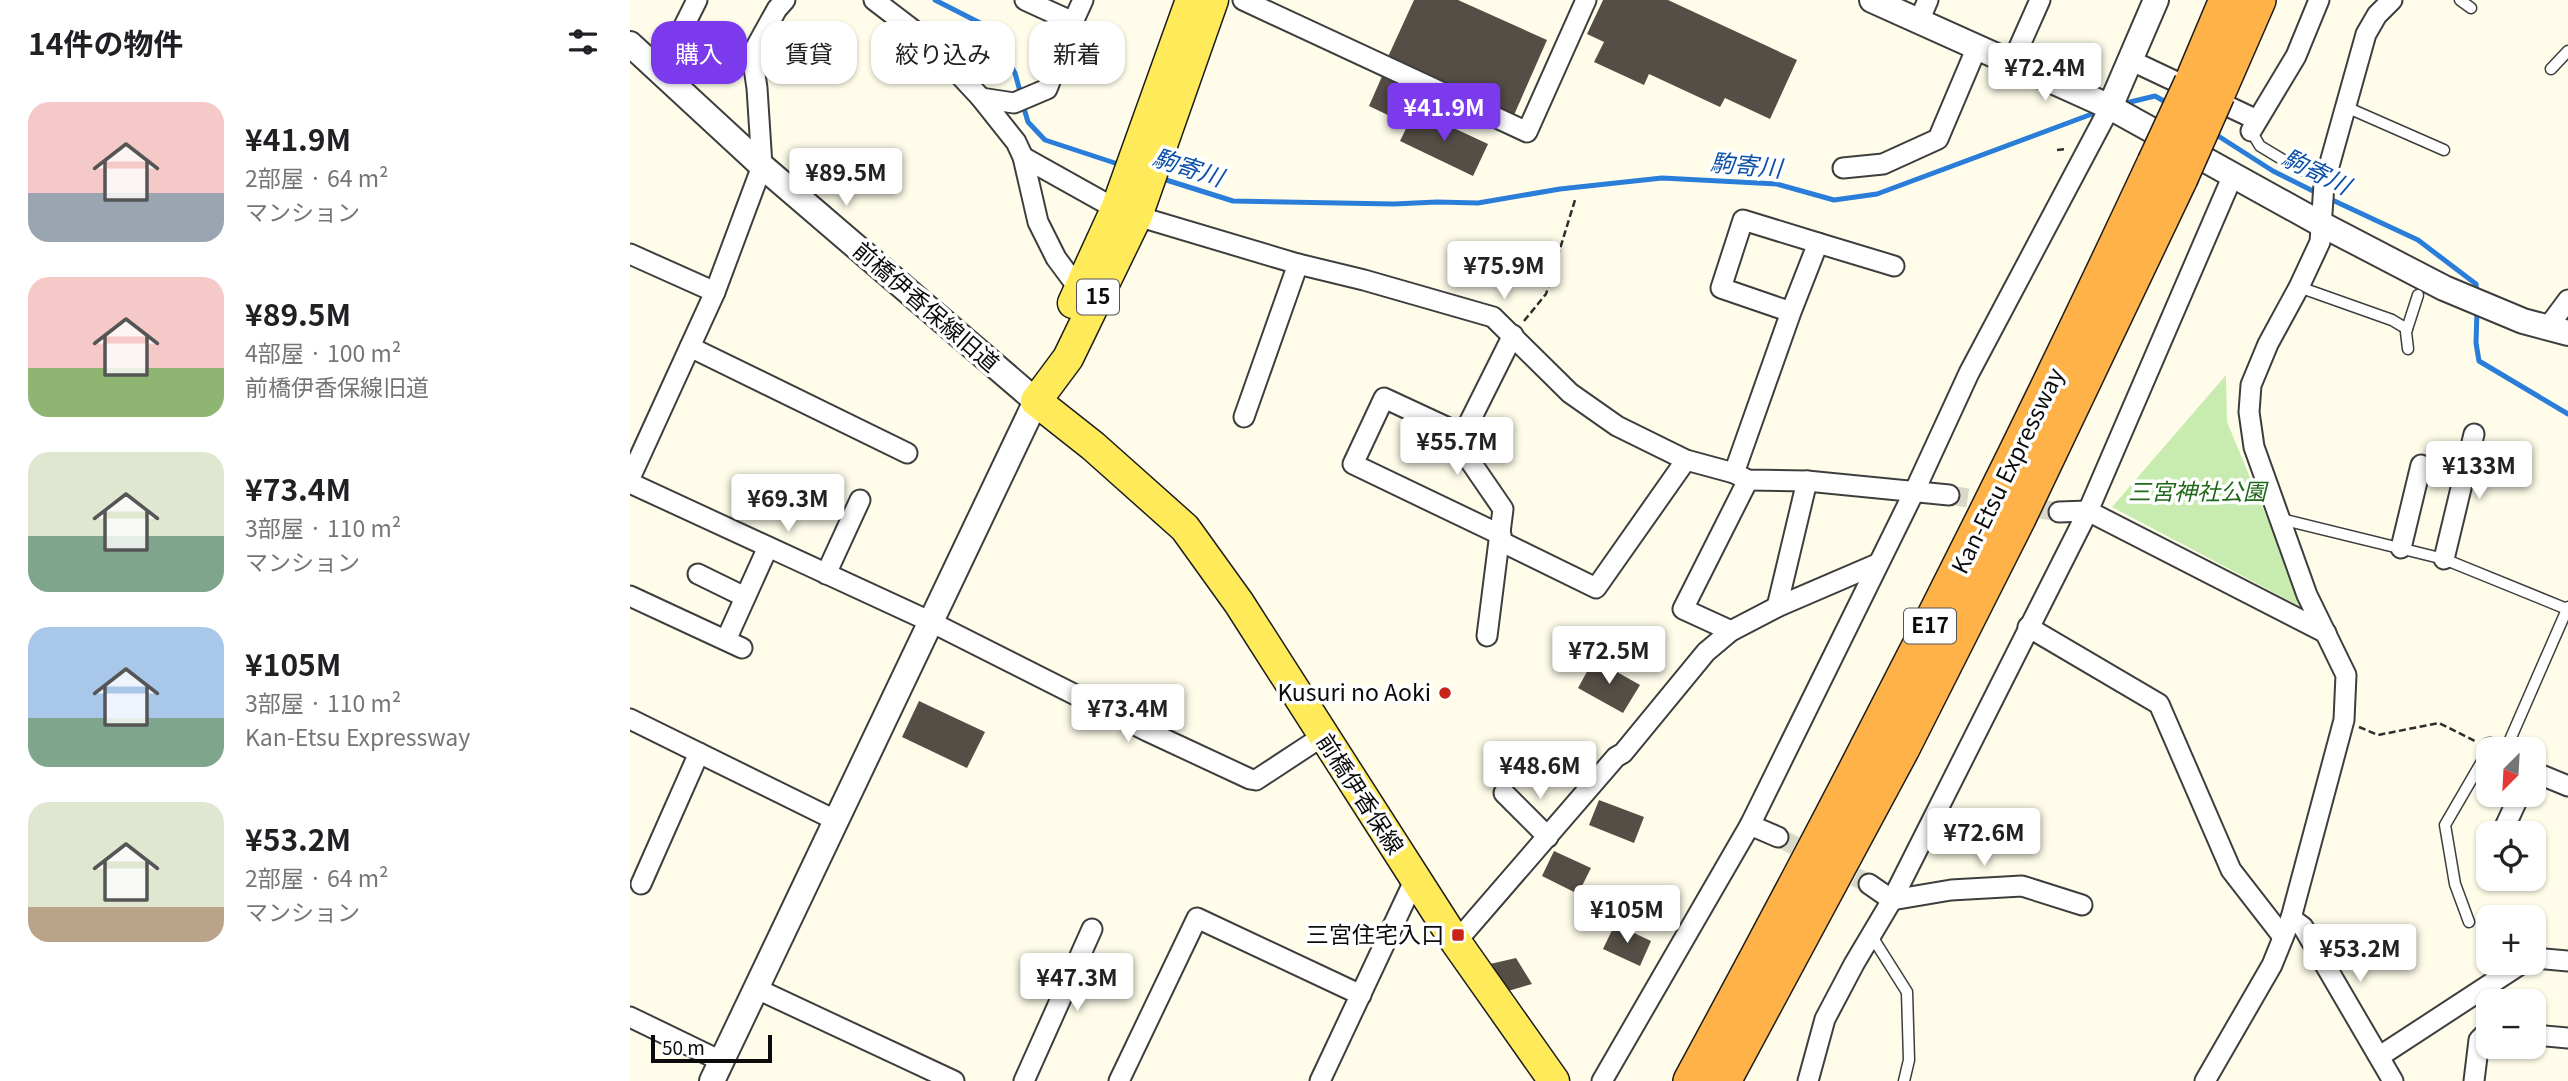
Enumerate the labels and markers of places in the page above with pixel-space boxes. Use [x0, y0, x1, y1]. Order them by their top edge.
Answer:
pin: ¥72.4M [1988, 43, 2102, 103]
pin: ¥41.9M [1387, 83, 1501, 143]
pin: ¥89.5M [789, 148, 903, 208]
pin: ¥75.9M [1447, 242, 1561, 301]
pin: ¥55.7M [1400, 418, 1514, 477]
pin: ¥133M [2430, 442, 2528, 501]
pin: ¥69.3M [731, 475, 845, 534]
pin: ¥72.5M [1552, 626, 1666, 686]
place label: Kusuri no Aoki [1277, 674, 1431, 708]
pin: ¥73.4M [1071, 684, 1185, 744]
marker: Kusuri no Aoki [1437, 685, 1453, 701]
pin: ¥48.6M [1483, 742, 1597, 801]
pin: ¥72.6M [1927, 808, 2041, 868]
pin: ¥105M [1578, 886, 1676, 945]
place label: 三宮住宅入口 [1306, 916, 1444, 950]
pin: ¥53.2M [2303, 925, 2417, 984]
marker: 三宮住宅入口 [1450, 927, 1466, 943]
pin: ¥47.3M [1020, 954, 1134, 1013]

